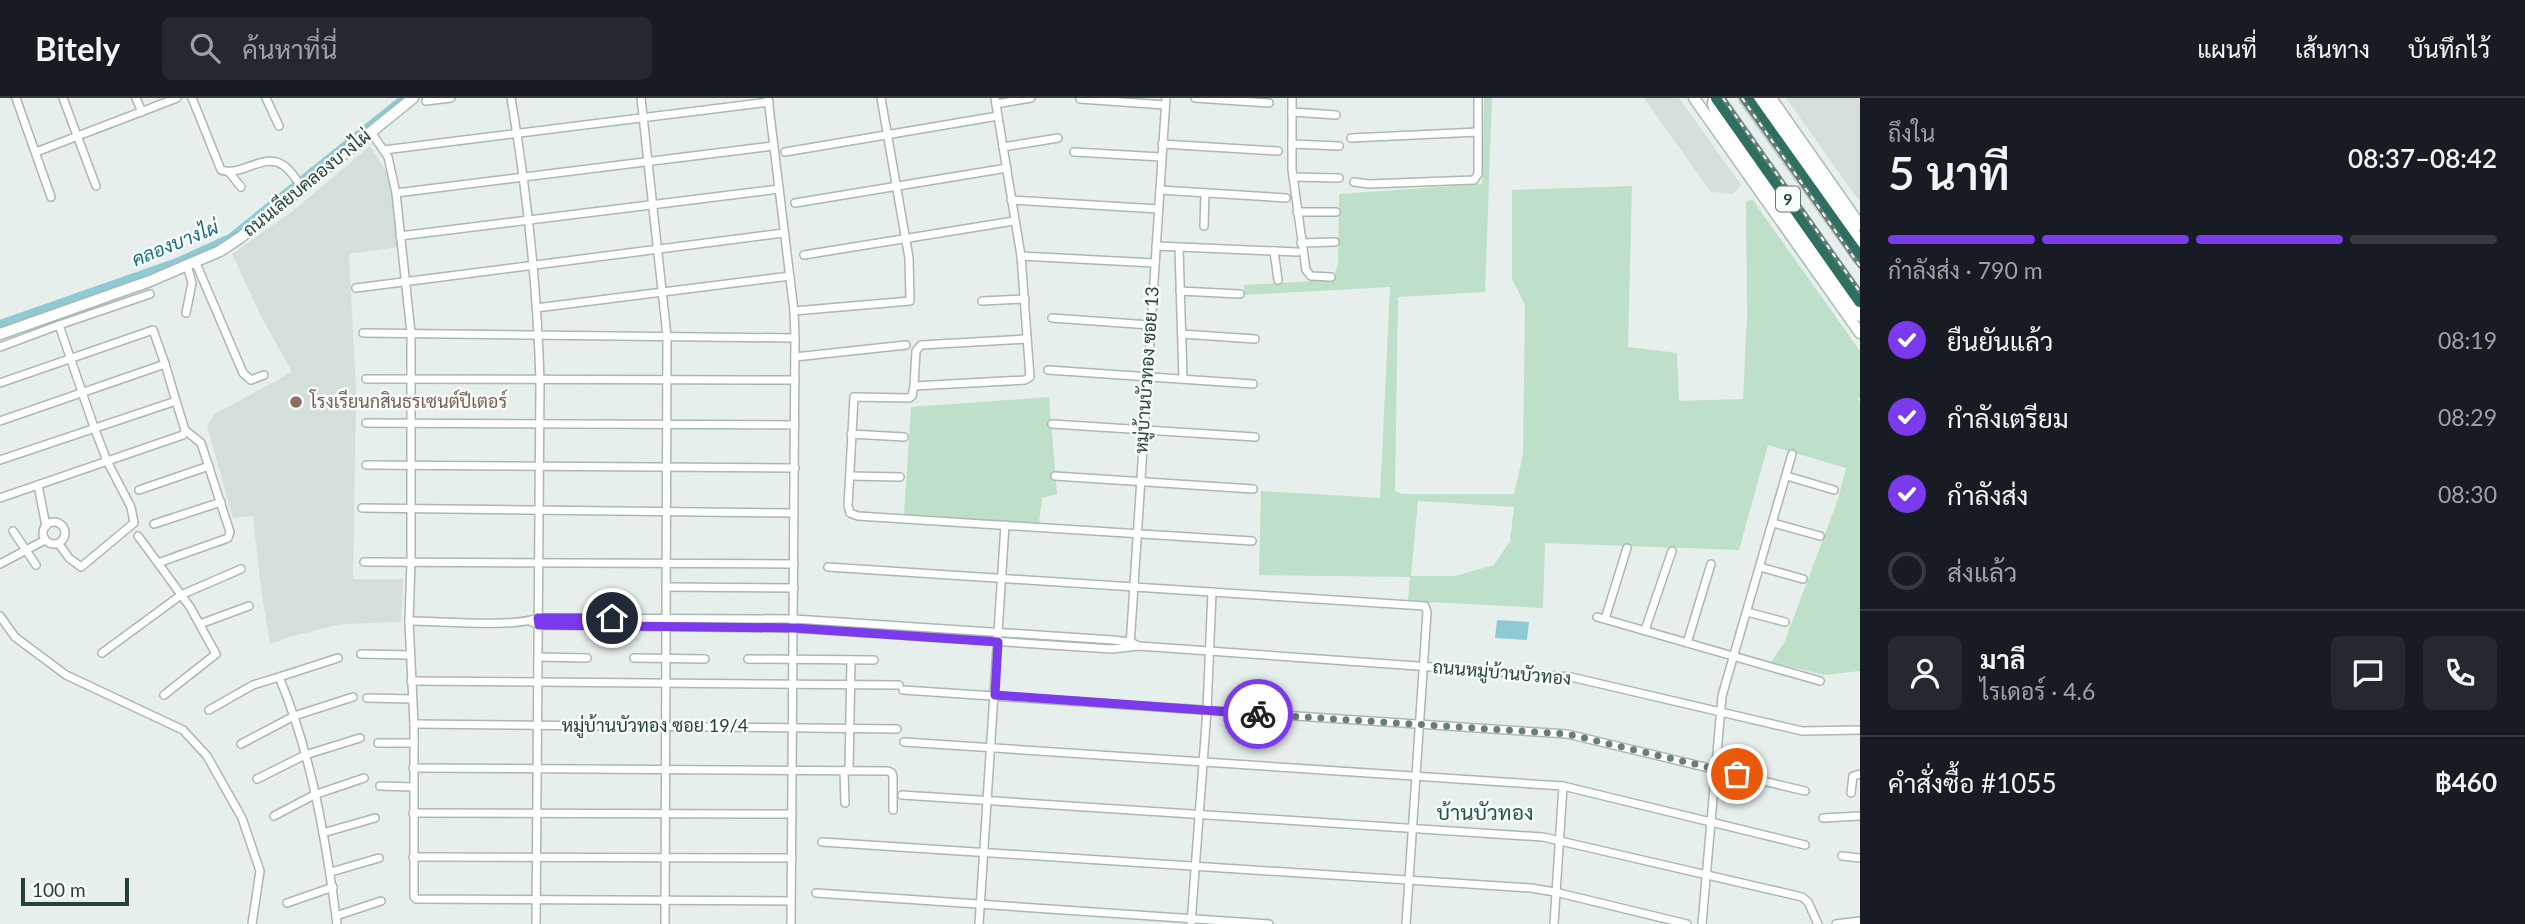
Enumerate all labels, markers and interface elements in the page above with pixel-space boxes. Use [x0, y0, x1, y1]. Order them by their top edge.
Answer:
search box [162, 17, 652, 80]
text: Bitely [35, 28, 120, 68]
icon: search [186, 29, 224, 67]
text: ค้นหาที่นี่ [242, 33, 337, 65]
text: แผนที่ [2197, 34, 2257, 63]
text: เส้นทาง [2295, 34, 2370, 63]
text: บันทึกไว้ [2408, 34, 2490, 63]
text: ถึงใน [1888, 119, 1935, 147]
street label: ถนนเลียบคลองบางไผ่ [237, 123, 375, 241]
text: 08:37–08:42 [2348, 142, 2497, 174]
text: 5 นาที [1888, 145, 2010, 200]
road number: 9 [1776, 186, 1800, 212]
water label: คลองบางไผ่ [128, 214, 223, 270]
text: กำลังส่ง · 790 m [1888, 256, 2043, 284]
street label: หมู่บ้านบัวทอง ซอย 13 [1129, 285, 1166, 455]
icon: check [1888, 321, 1926, 359]
text: ยืนยันแล้ว [1947, 325, 2053, 357]
text: 08:19 [2438, 326, 2497, 354]
place label: โรงเรียนกสินธรเซนต์ปีเตอร์ [309, 389, 507, 412]
marker: โรงเรียนกสินธรเซนต์ปีเตอร์ [288, 394, 304, 410]
icon: check [1888, 398, 1926, 436]
text: กำลังเตรียม [1947, 402, 2069, 434]
text: 08:29 [2438, 403, 2497, 431]
icon: check [1888, 475, 1926, 513]
text: กำลังส่ง [1947, 479, 2028, 511]
text: 08:30 [2438, 480, 2497, 508]
text: ส่งแล้ว [1947, 556, 2017, 588]
pin [582, 588, 642, 648]
icon: home [593, 599, 631, 637]
button: person [1888, 636, 1962, 710]
button: chat [2331, 636, 2405, 710]
button: phone [2423, 636, 2497, 710]
text: มาลี [1980, 643, 2025, 675]
street label: ถนนหมู่บ้านบัวทอง [1432, 655, 1572, 692]
text: ไรเดอร์ · 4.6 [1980, 677, 2095, 705]
courier [1223, 679, 1293, 749]
icon: bike [1239, 695, 1277, 733]
street label: หมู่บ้านบัวทอง ซอย 19/4 [562, 714, 748, 739]
pin [1707, 744, 1767, 804]
icon: bag [1718, 755, 1756, 793]
text: ฿460 [2434, 766, 2497, 798]
text: คำสั่งซื้อ #1055 [1888, 767, 2057, 799]
district label: บ้านบัวทอง [1436, 799, 1534, 824]
scale bar [21, 875, 130, 907]
text: 100 m [32, 878, 86, 901]

